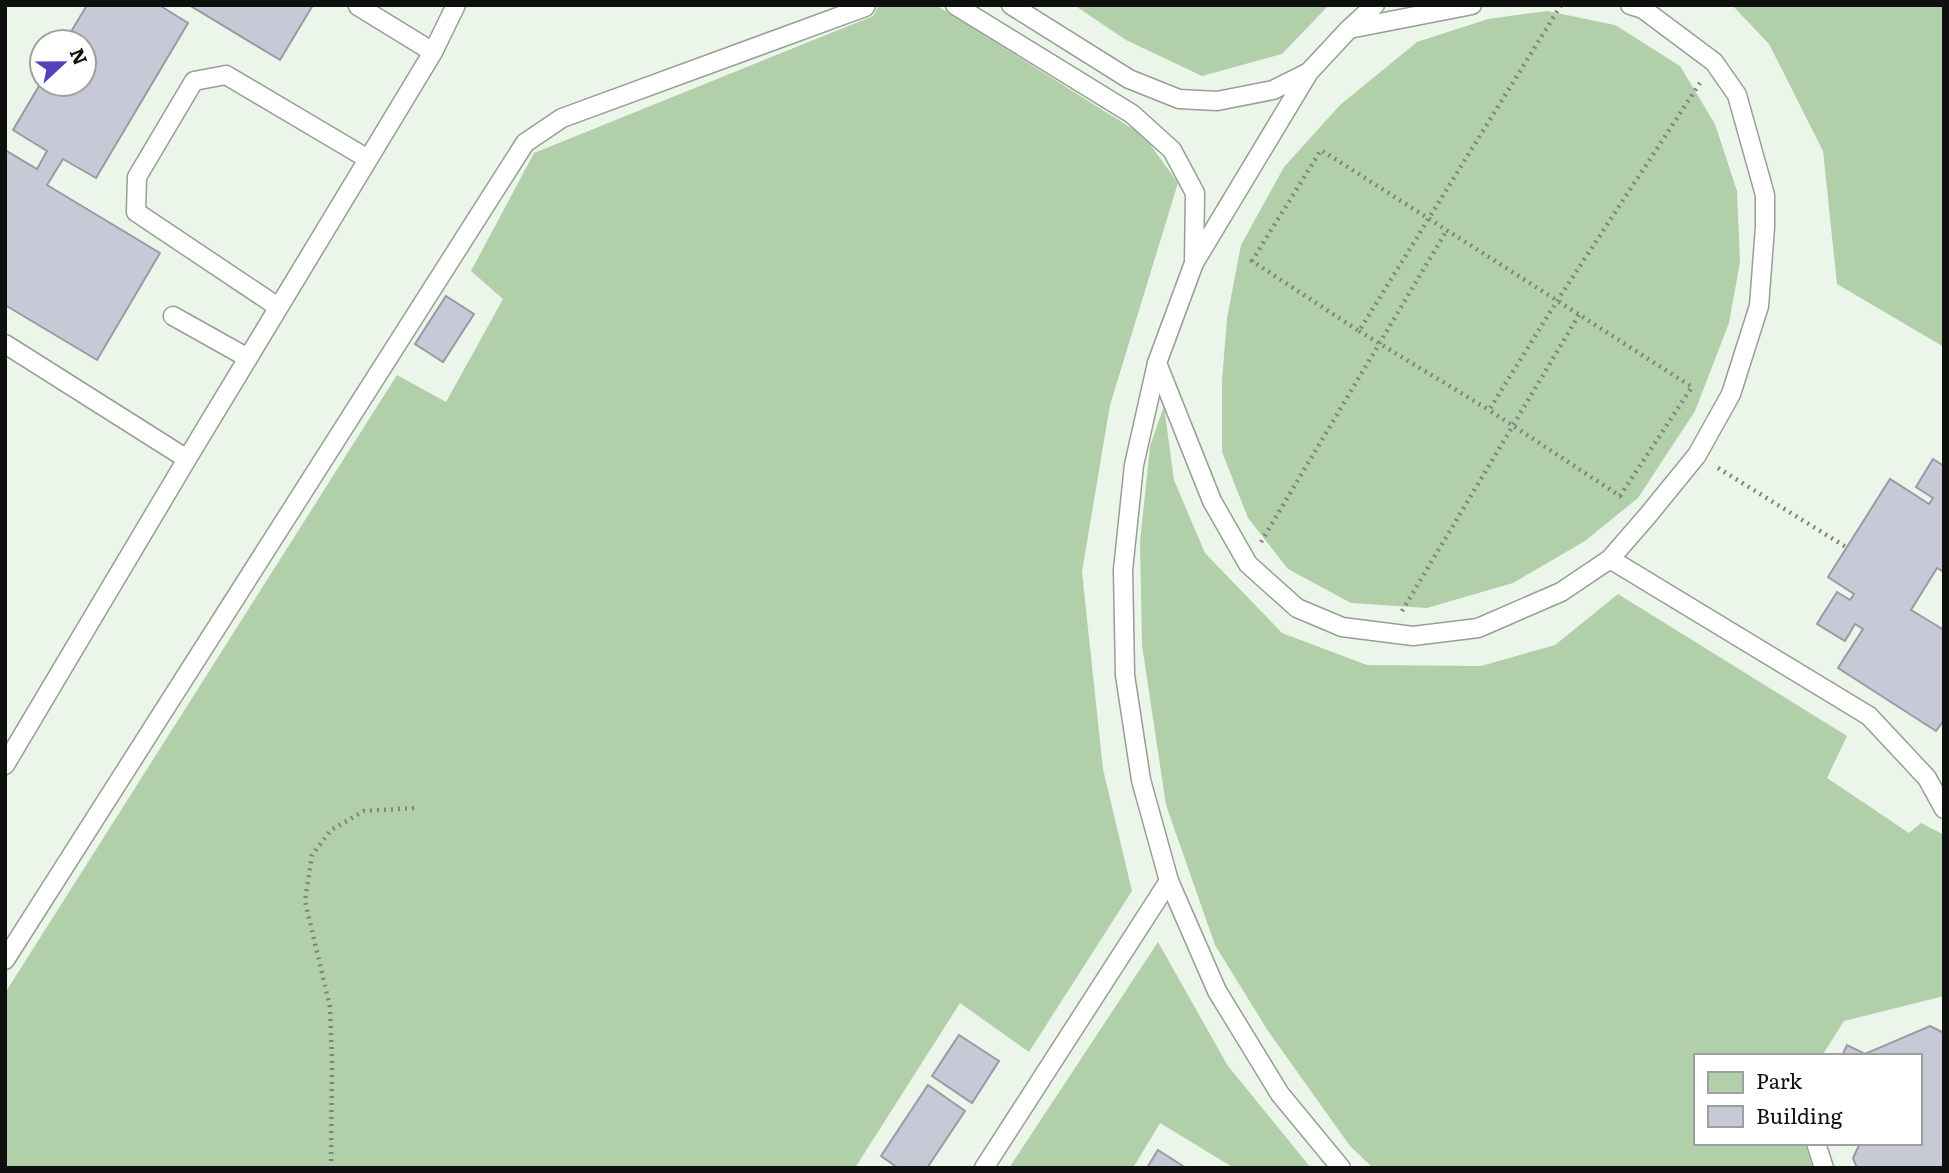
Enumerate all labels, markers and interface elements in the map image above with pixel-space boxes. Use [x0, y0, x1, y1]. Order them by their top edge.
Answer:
north arrow [28, 28, 98, 98]
text: N [64, 44, 96, 69]
legend [1694, 1054, 1921, 1145]
text: Park [1756, 1064, 1802, 1095]
text: Building [1756, 1099, 1843, 1130]

